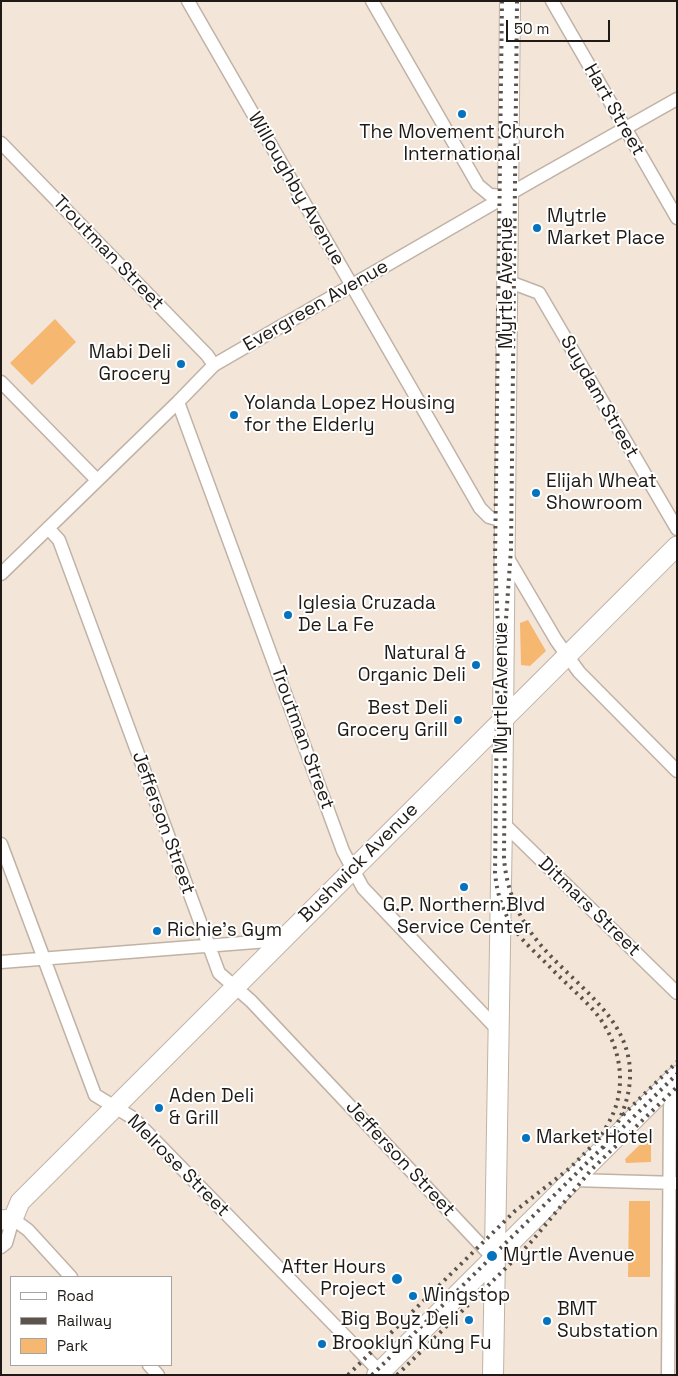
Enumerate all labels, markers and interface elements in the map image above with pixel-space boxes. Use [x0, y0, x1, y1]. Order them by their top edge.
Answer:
scale bar [508, 10, 612, 42]
text: 50 m [514, 19, 549, 38]
street label: Hart Street [579, 60, 649, 160]
street label: Willoughby Avenue [243, 108, 349, 270]
marker: The Movement Church International [456, 108, 468, 120]
place label: The Movement Church International [359, 122, 565, 166]
street label: Troutman Street [48, 191, 168, 315]
place label: Mytrle Market Place [547, 206, 665, 250]
street label: Myrtle Avenue [496, 217, 518, 349]
marker: Mytrle Market Place [531, 222, 543, 234]
street label: Evergreen Avenue [239, 255, 393, 357]
street label: Suydam Street [555, 332, 643, 462]
place label: Mabi Deli Grocery [89, 342, 171, 386]
marker: Mabi Deli Grocery [175, 358, 187, 370]
place label: Yolanda Lopez Housing for the Elderly [244, 393, 455, 437]
marker: Yolanda Lopez Housing for the Elderly [228, 409, 240, 421]
place label: Elijah Wheat Showroom [546, 471, 657, 515]
marker: Elijah Wheat Showroom [530, 487, 542, 499]
place label: Iglesia Cruzada De La Fe [298, 593, 436, 637]
marker: Iglesia Cruzada De La Fe [282, 609, 294, 621]
street label: Myrtle Avenue [491, 622, 513, 754]
place label: Natural & Organic Deli [358, 643, 466, 687]
marker: Natural & Organic Deli [470, 659, 482, 671]
street label: Troutman Street [266, 663, 338, 813]
place label: Best Deli Grocery Grill [337, 698, 448, 742]
marker: Best Deli Grocery Grill [452, 714, 464, 726]
street label: Jefferson Street [127, 748, 199, 898]
street label: Bushwick Avenue [295, 799, 423, 927]
street label: Ditmars Street [533, 853, 645, 961]
marker: G.P. Northern Blvd Service Center [458, 881, 470, 893]
place label: G.P. Northern Blvd Service Center [383, 895, 545, 939]
place label: Richie's Gym [167, 920, 282, 942]
marker: Richie's Gym [151, 925, 163, 937]
place label: Aden Deli & Grill [169, 1086, 254, 1130]
street label: Jefferson Street [340, 1096, 460, 1222]
marker: Aden Deli & Grill [153, 1102, 165, 1114]
street label: Melrose Street [122, 1110, 234, 1222]
place label: Market Hotel [536, 1127, 653, 1149]
marker: Market Hotel [520, 1132, 532, 1144]
place label: Myrtle Avenue [503, 1245, 635, 1267]
marker: Myrtle Avenue [485, 1249, 499, 1263]
place label: After Hours Project [282, 1257, 386, 1301]
marker: After Hours Project [390, 1272, 404, 1286]
legend [10, 1276, 172, 1366]
place label: Wingstop [423, 1285, 510, 1307]
text: Road [57, 1286, 94, 1305]
marker: Wingstop [407, 1290, 419, 1302]
place label: BMT Substation [557, 1299, 658, 1343]
place label: Big Boyz Deli [341, 1309, 459, 1331]
text: Railway [57, 1311, 112, 1330]
marker: Big Boyz Deli [463, 1314, 475, 1326]
marker: BMT Substation [541, 1315, 553, 1327]
place label: Brooklyn Kung Fu [332, 1333, 492, 1355]
text: Park [57, 1336, 88, 1355]
marker: Brooklyn Kung Fu [316, 1338, 328, 1350]

